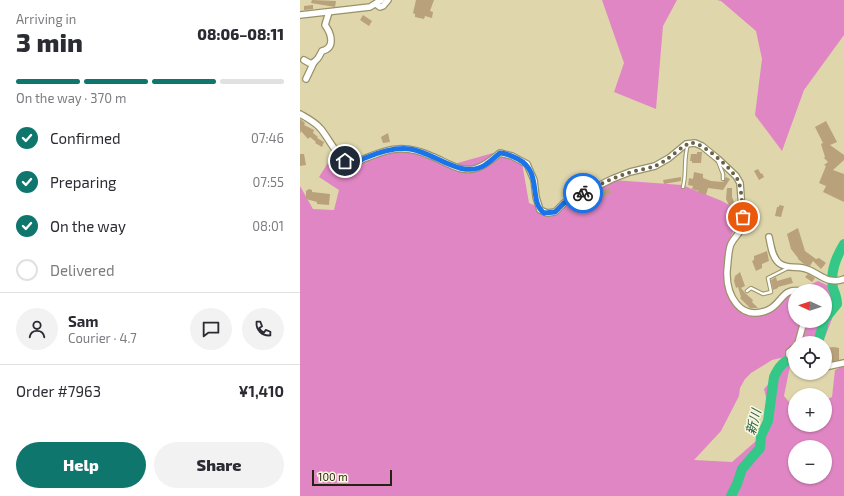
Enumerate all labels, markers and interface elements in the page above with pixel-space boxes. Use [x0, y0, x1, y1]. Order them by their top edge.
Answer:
text: Arriving in [16, 11, 76, 27]
text: 08:06–08:11 [197, 25, 284, 43]
text: 3 min [16, 26, 83, 57]
text: On the way · 370 m [16, 90, 126, 106]
icon: check [16, 127, 38, 149]
text: Confirmed [50, 129, 121, 147]
text: 07:46 [251, 130, 284, 146]
pin [328, 144, 362, 178]
icon: home [334, 150, 356, 172]
icon: check [16, 171, 38, 193]
text: Preparing [50, 173, 116, 191]
courier [563, 173, 603, 213]
text: 07:55 [253, 174, 284, 190]
icon: bike [572, 182, 594, 204]
pin [726, 200, 760, 234]
icon: bag [732, 206, 754, 228]
icon: check [16, 215, 38, 237]
text: On the way [50, 217, 126, 235]
text: 08:01 [252, 218, 284, 234]
text: Delivered [50, 261, 115, 279]
north arrow [788, 284, 832, 328]
map controls [788, 284, 832, 484]
button: person [16, 308, 58, 350]
button: chat [190, 308, 232, 350]
button: phone [242, 308, 284, 350]
text: Sam [68, 312, 99, 330]
text: Courier · 4.7 [68, 330, 137, 346]
button: locate [788, 336, 832, 380]
text: Order #7963 [16, 382, 101, 400]
text: ¥1,410 [238, 382, 284, 400]
button: + [788, 388, 832, 432]
water label: 新川 [742, 405, 765, 437]
button: − [788, 440, 832, 484]
button: Help [16, 442, 146, 488]
button: Share [154, 442, 284, 488]
scale bar [312, 468, 392, 487]
text: 100 m [318, 470, 348, 483]

